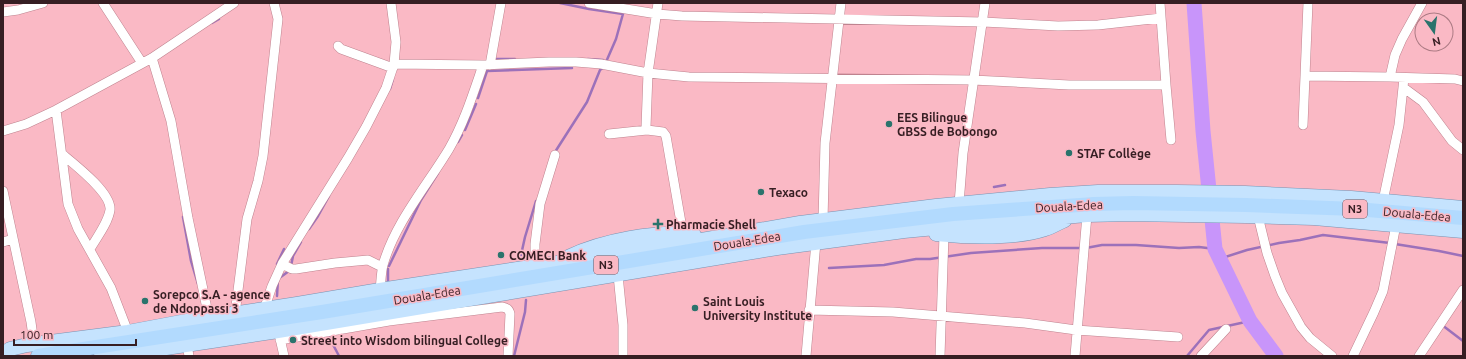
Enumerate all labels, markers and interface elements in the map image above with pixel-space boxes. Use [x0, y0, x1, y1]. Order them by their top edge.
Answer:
north arrow [1414, 12, 1454, 52]
text: N [1431, 35, 1442, 49]
place label: EES Bilingue GBSS de Bobongo [897, 111, 998, 138]
marker: EES Bilingue GBSS de Bobongo [884, 119, 894, 129]
place label: STAF Collège [1077, 147, 1151, 160]
marker: STAF Collège [1064, 148, 1074, 158]
place label: Texaco [769, 186, 808, 199]
marker: Texaco [756, 187, 766, 197]
street label: Douala-Edea [1035, 198, 1103, 214]
road number: N3 [1343, 200, 1367, 218]
street label: Douala-Edea [1383, 205, 1451, 223]
place label: Pharmacie Shell [666, 218, 756, 231]
marker: Pharmacie Shell [653, 219, 663, 229]
street label: Douala-Edea [713, 229, 781, 253]
place label: COMECI Bank [509, 249, 586, 262]
marker: COMECI Bank [496, 250, 506, 260]
road number: N3 [594, 256, 618, 274]
street label: Douala-Edea [393, 283, 461, 307]
place label: Sorepco S.A - agence de Ndoppassi 3 [153, 288, 270, 315]
place label: Saint Louis University Institute [703, 295, 812, 322]
marker: Sorepco S.A - agence de Ndoppassi 3 [140, 296, 150, 306]
marker: Saint Louis University Institute [690, 303, 700, 313]
scale bar [14, 321, 136, 347]
text: 100 m [20, 328, 53, 341]
place label: Street into Wisdom bilingual College [301, 334, 508, 347]
marker: Street into Wisdom bilingual College [288, 335, 298, 345]

